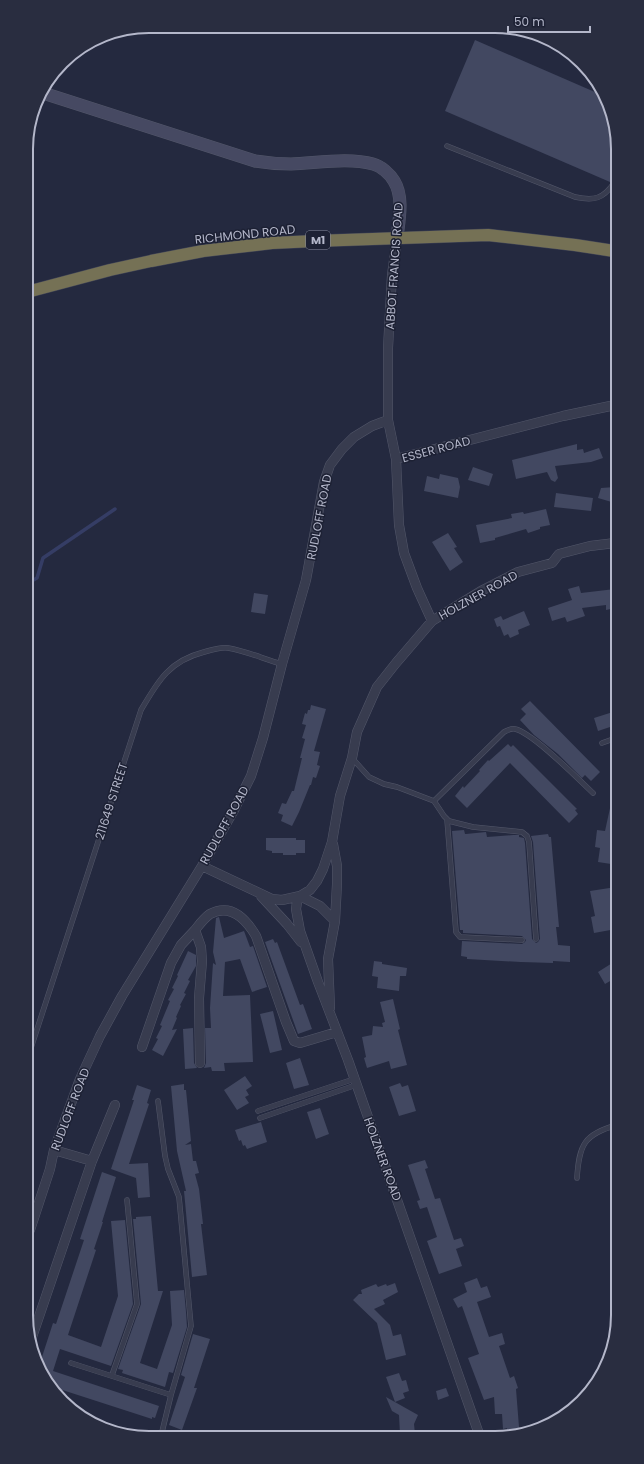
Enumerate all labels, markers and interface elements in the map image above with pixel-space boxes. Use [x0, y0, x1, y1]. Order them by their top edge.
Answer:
scale bar [508, 8, 590, 34]
text: 50 m [514, 13, 545, 30]
street label: ABBOT FRANCIS ROAD [381, 202, 407, 330]
street label: RICHMOND ROAD [194, 220, 296, 248]
road number: M1 [306, 231, 330, 249]
street label: ESSER ROAD [400, 432, 472, 466]
street label: RUDLOFF ROAD [302, 473, 336, 561]
street label: HOLZNER ROAD [435, 566, 521, 624]
street label: 211649 STREET [91, 760, 132, 842]
street label: RUDLOFF ROAD [195, 783, 253, 867]
street label: RUDLOFF ROAD [46, 1065, 94, 1153]
street label: HOLZNER ROAD [360, 1115, 406, 1203]

